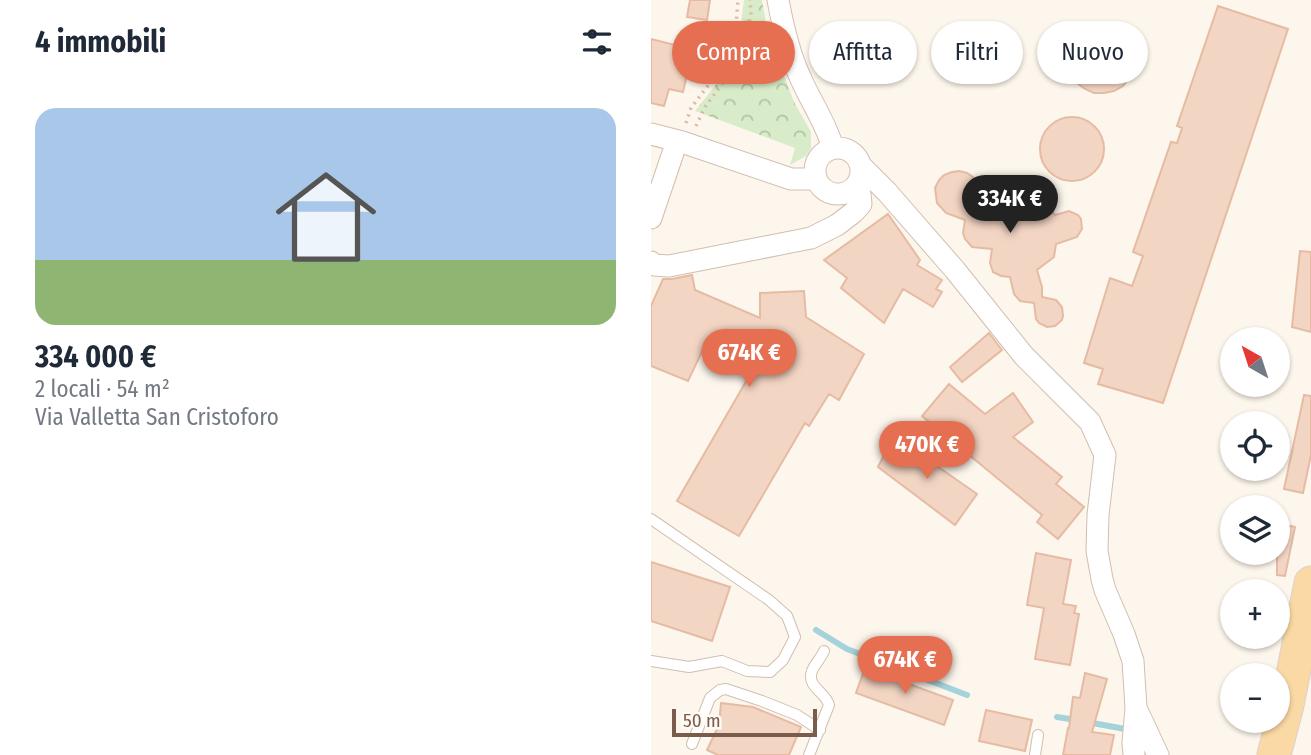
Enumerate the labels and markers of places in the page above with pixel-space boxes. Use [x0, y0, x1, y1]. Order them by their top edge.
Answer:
pin: 334K € [953, 176, 1067, 235]
pin: 674K € [692, 330, 806, 389]
pin: 470K € [870, 421, 984, 481]
pin: 674K € [848, 636, 962, 696]

